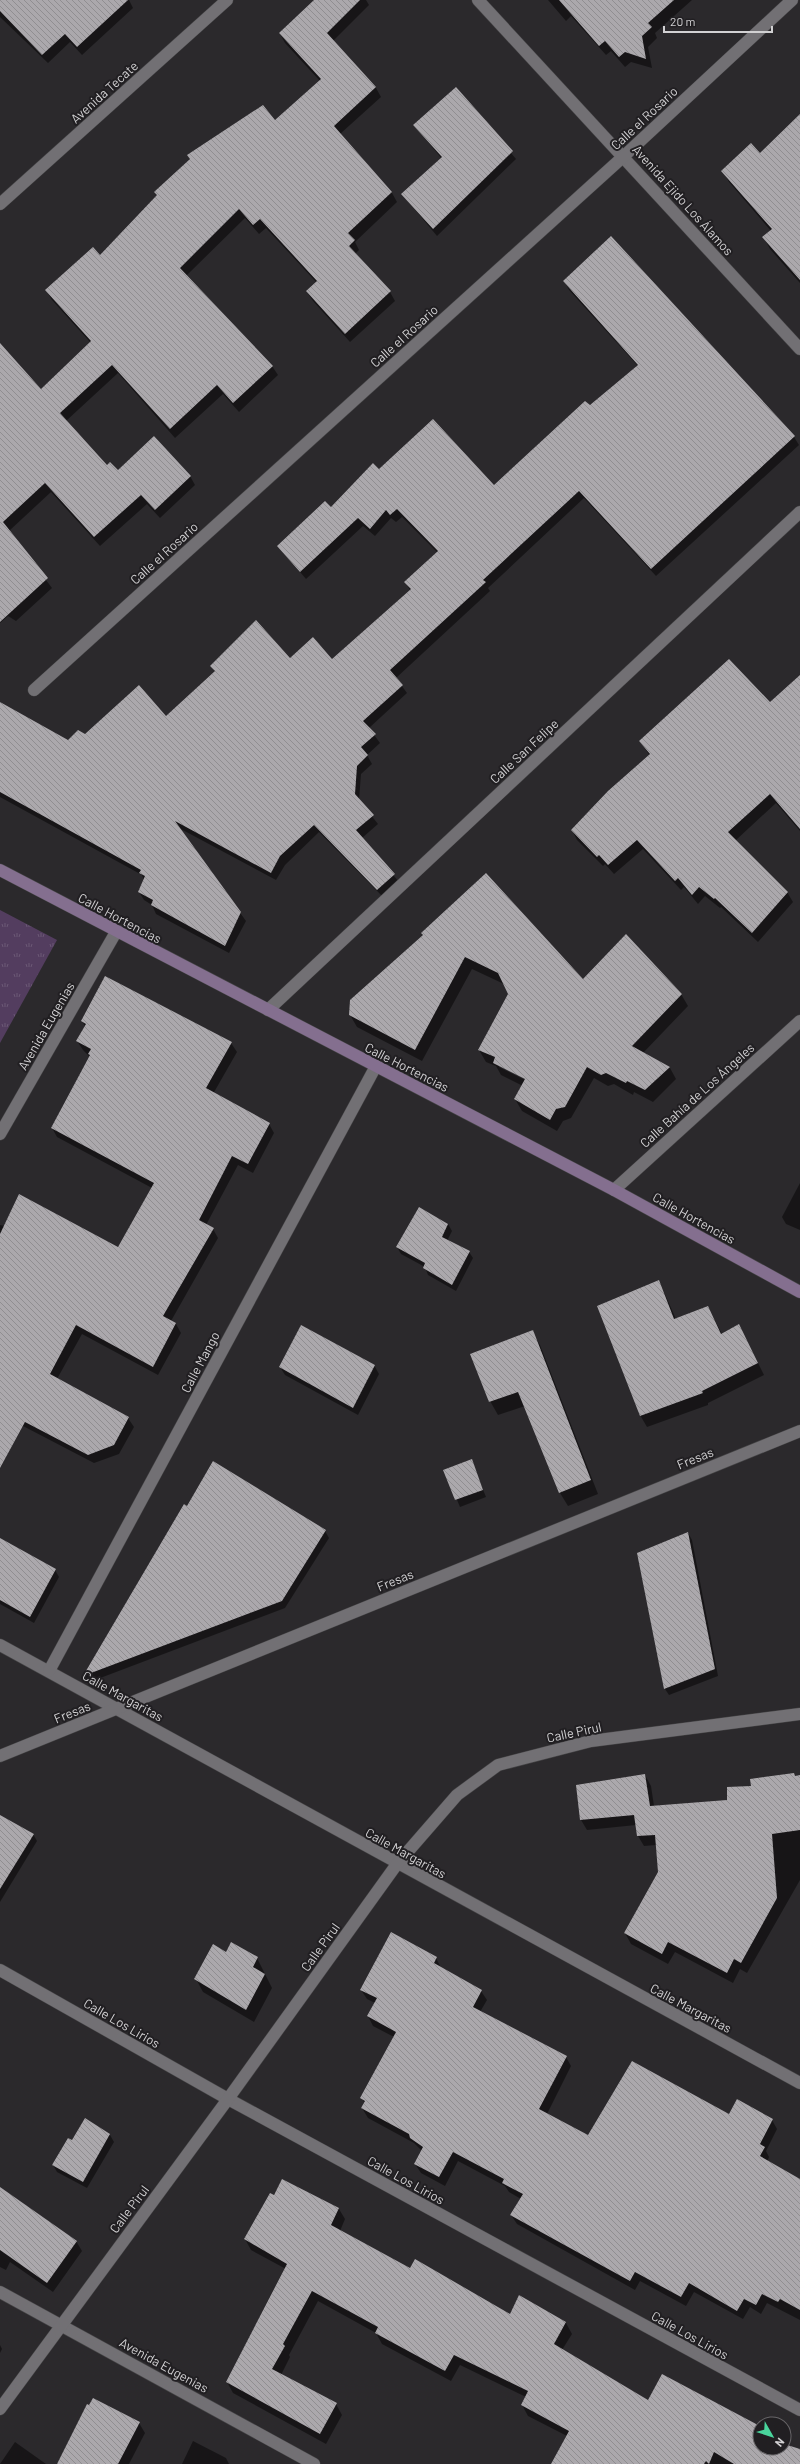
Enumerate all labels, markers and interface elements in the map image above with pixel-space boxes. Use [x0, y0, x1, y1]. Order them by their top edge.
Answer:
scale bar [664, 8, 772, 34]
text: 20 m [670, 14, 696, 28]
street label: Avenida Tecate [67, 57, 141, 126]
street label: Calle el Rosario [607, 83, 681, 153]
street label: Avenida Ejido Los Álamos [629, 141, 737, 259]
street label: Calle el Rosario [367, 301, 441, 371]
street label: Calle el Rosario [127, 518, 201, 588]
street label: Calle San Felipe [486, 715, 562, 787]
street label: Calle Hortencias [76, 889, 164, 947]
street label: Avenida Eugenias [14, 979, 78, 1073]
street label: Calle Hortencias [362, 1039, 452, 1095]
street label: Calle Bahía de Los Ángeles [636, 1039, 758, 1151]
street label: Calle Hortencias [650, 1189, 738, 1247]
street label: Calle Mango [177, 1329, 223, 1395]
street label: Fresas [674, 1443, 716, 1473]
street label: Fresas [374, 1565, 416, 1595]
street label: Calle Margaritas [80, 1667, 166, 1725]
street label: Fresas [51, 1697, 93, 1727]
street label: Calle Pirul [545, 1718, 603, 1746]
street label: Calle Margaritas [363, 1824, 449, 1882]
street label: Calle Pirul [297, 1920, 343, 1974]
street label: Calle Margaritas [648, 1980, 734, 2036]
street label: Calle Los Lirios [81, 1995, 163, 2051]
street label: Calle Los Lirios [365, 2152, 447, 2208]
street label: Calle Pirul [106, 2182, 152, 2236]
street label: Calle Los Lirios [649, 2307, 731, 2363]
street label: Avenida Eugenias [117, 2334, 211, 2396]
north arrow [752, 2416, 792, 2456]
text: N [773, 2436, 788, 2450]

